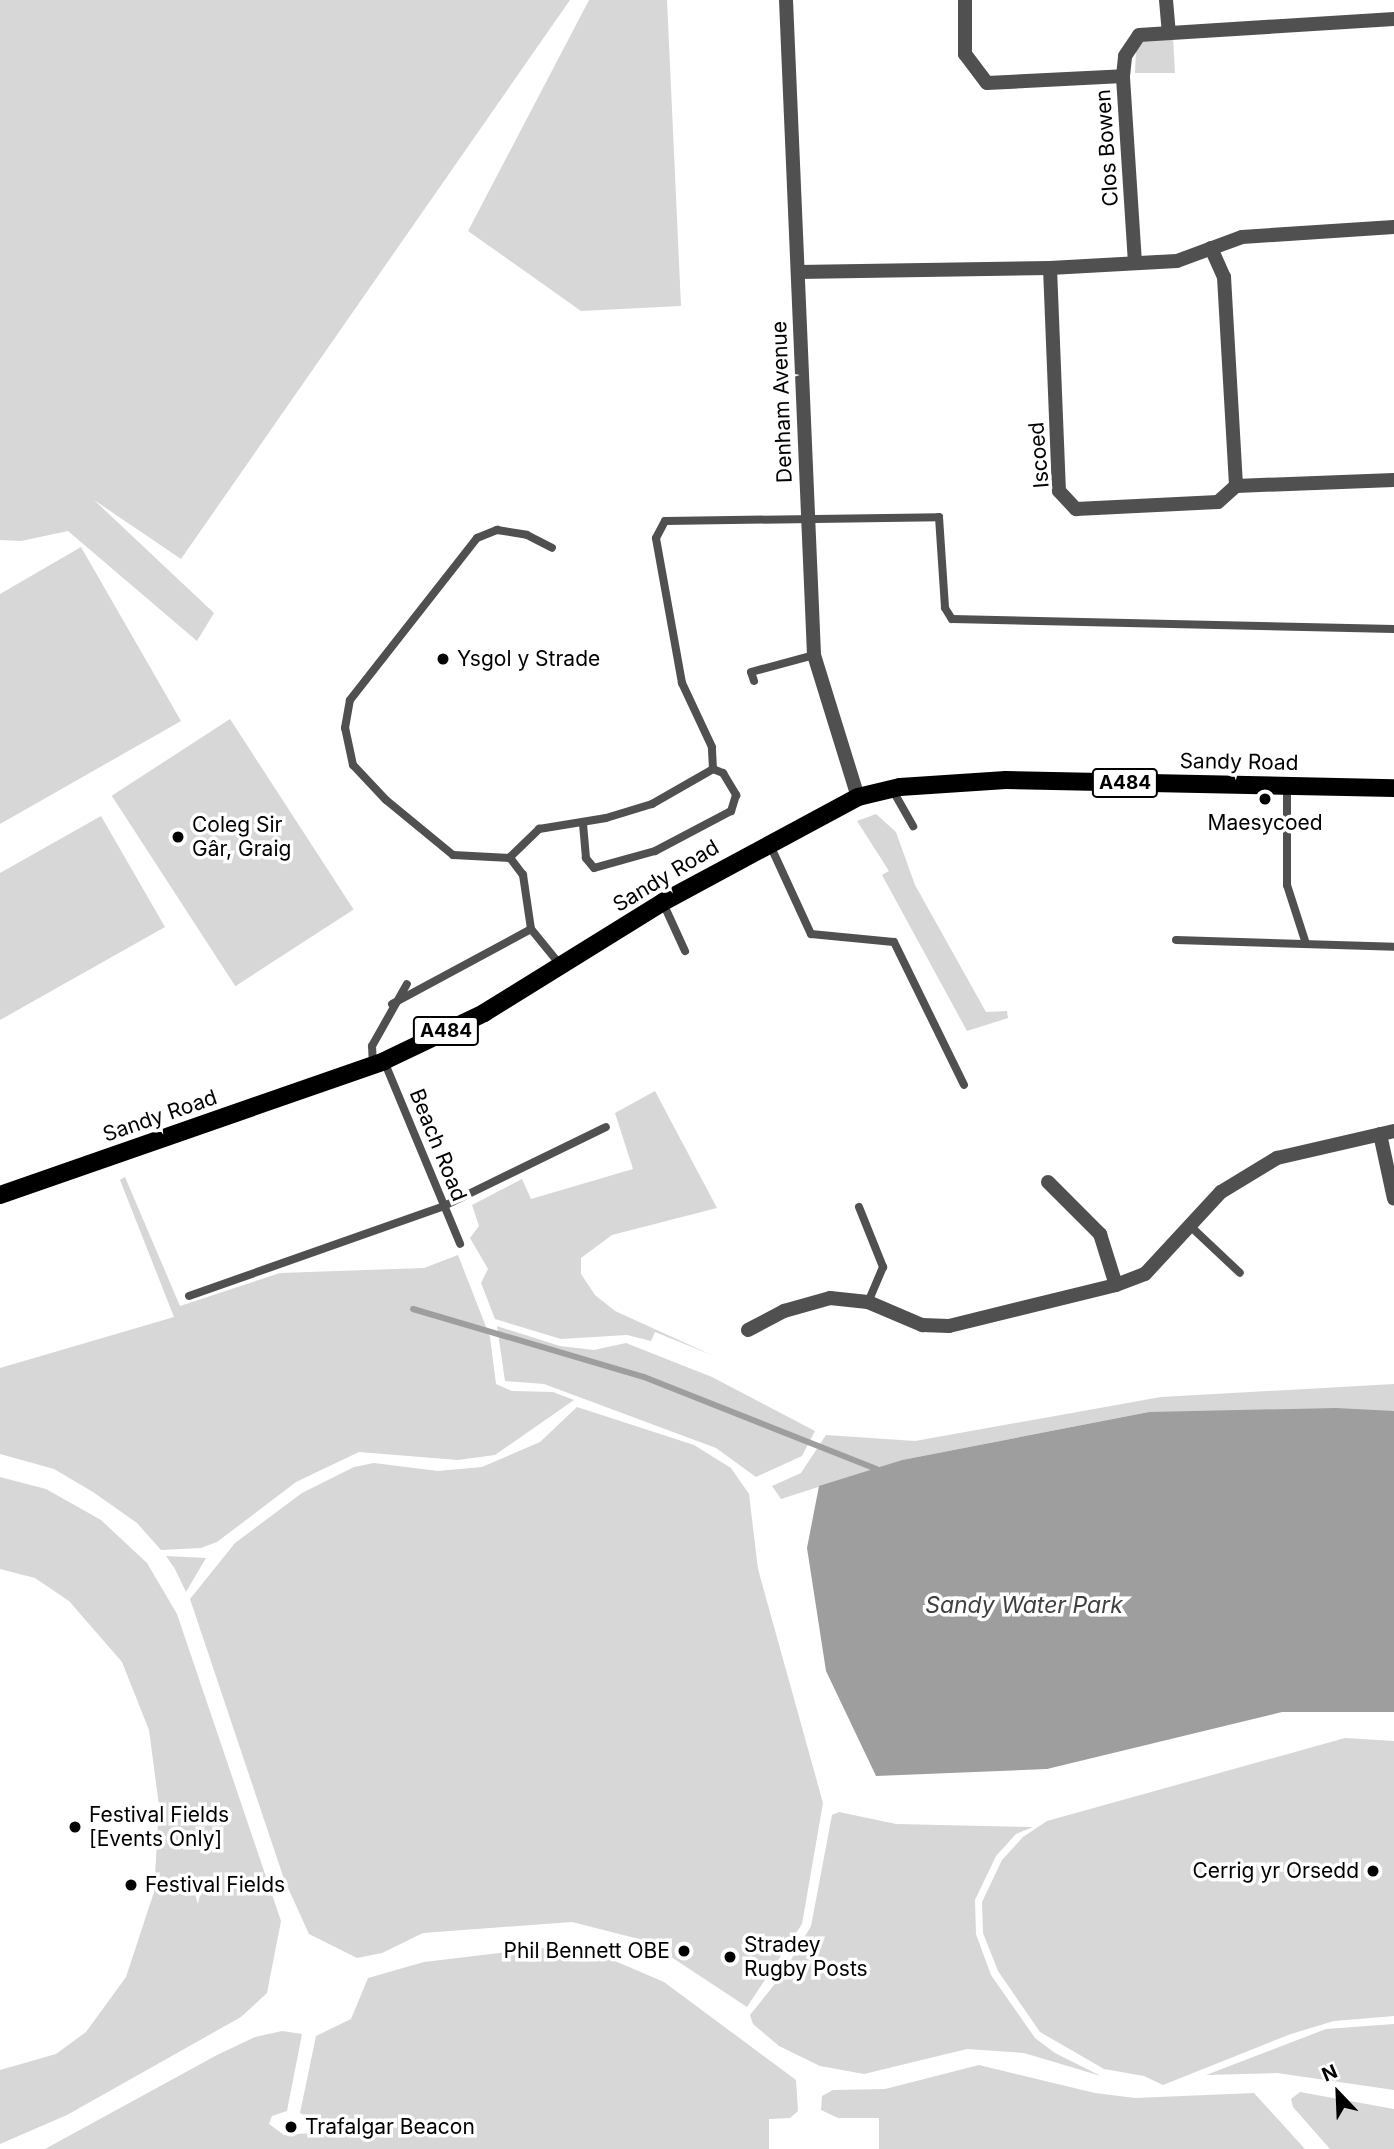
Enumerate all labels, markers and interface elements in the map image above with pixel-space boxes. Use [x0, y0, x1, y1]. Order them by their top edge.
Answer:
street label: Clos Bowen [1090, 89, 1124, 207]
street label: Denham Avenue [767, 321, 797, 483]
street label: Iscoed [1024, 421, 1054, 489]
place label: Ysgol y Strade [457, 646, 600, 672]
marker: Ysgol y Strade [435, 651, 451, 667]
street label: Sandy Road [1179, 748, 1299, 776]
road number: A484 [1092, 768, 1158, 798]
marker: Maesycoed [1257, 791, 1273, 807]
place label: Maesycoed [1207, 810, 1323, 836]
place label: Coleg Sir Gâr, Graig [192, 812, 291, 862]
marker: Coleg Sir Gâr, Graig [170, 829, 186, 845]
street label: Sandy Road [609, 835, 723, 917]
road number: A484 [413, 1015, 479, 1046]
street label: Sandy Road [100, 1085, 220, 1147]
street label: Beach Road [404, 1085, 472, 1205]
water label: Sandy Water Park [925, 1591, 1123, 1619]
place label: Festival Fields [Events Only] [89, 1802, 229, 1852]
marker: Festival Fields [Events Only] [67, 1819, 83, 1835]
place label: Cerrig yr Orsedd [1192, 1858, 1359, 1884]
marker: Cerrig yr Orsedd [1365, 1863, 1381, 1879]
place label: Festival Fields [145, 1872, 285, 1898]
marker: Festival Fields [123, 1877, 139, 1893]
place label: Stradey Rugby Posts [744, 1932, 868, 1982]
place label: Phil Bennett OBE [503, 1938, 670, 1964]
marker: Phil Bennett OBE [676, 1943, 692, 1959]
marker: Stradey Rugby Posts [722, 1949, 738, 1965]
north arrow [1303, 2058, 1373, 2128]
text: N [1318, 2060, 1341, 2087]
place label: Trafalgar Beacon [305, 2114, 475, 2140]
marker: Trafalgar Beacon [283, 2119, 299, 2135]

